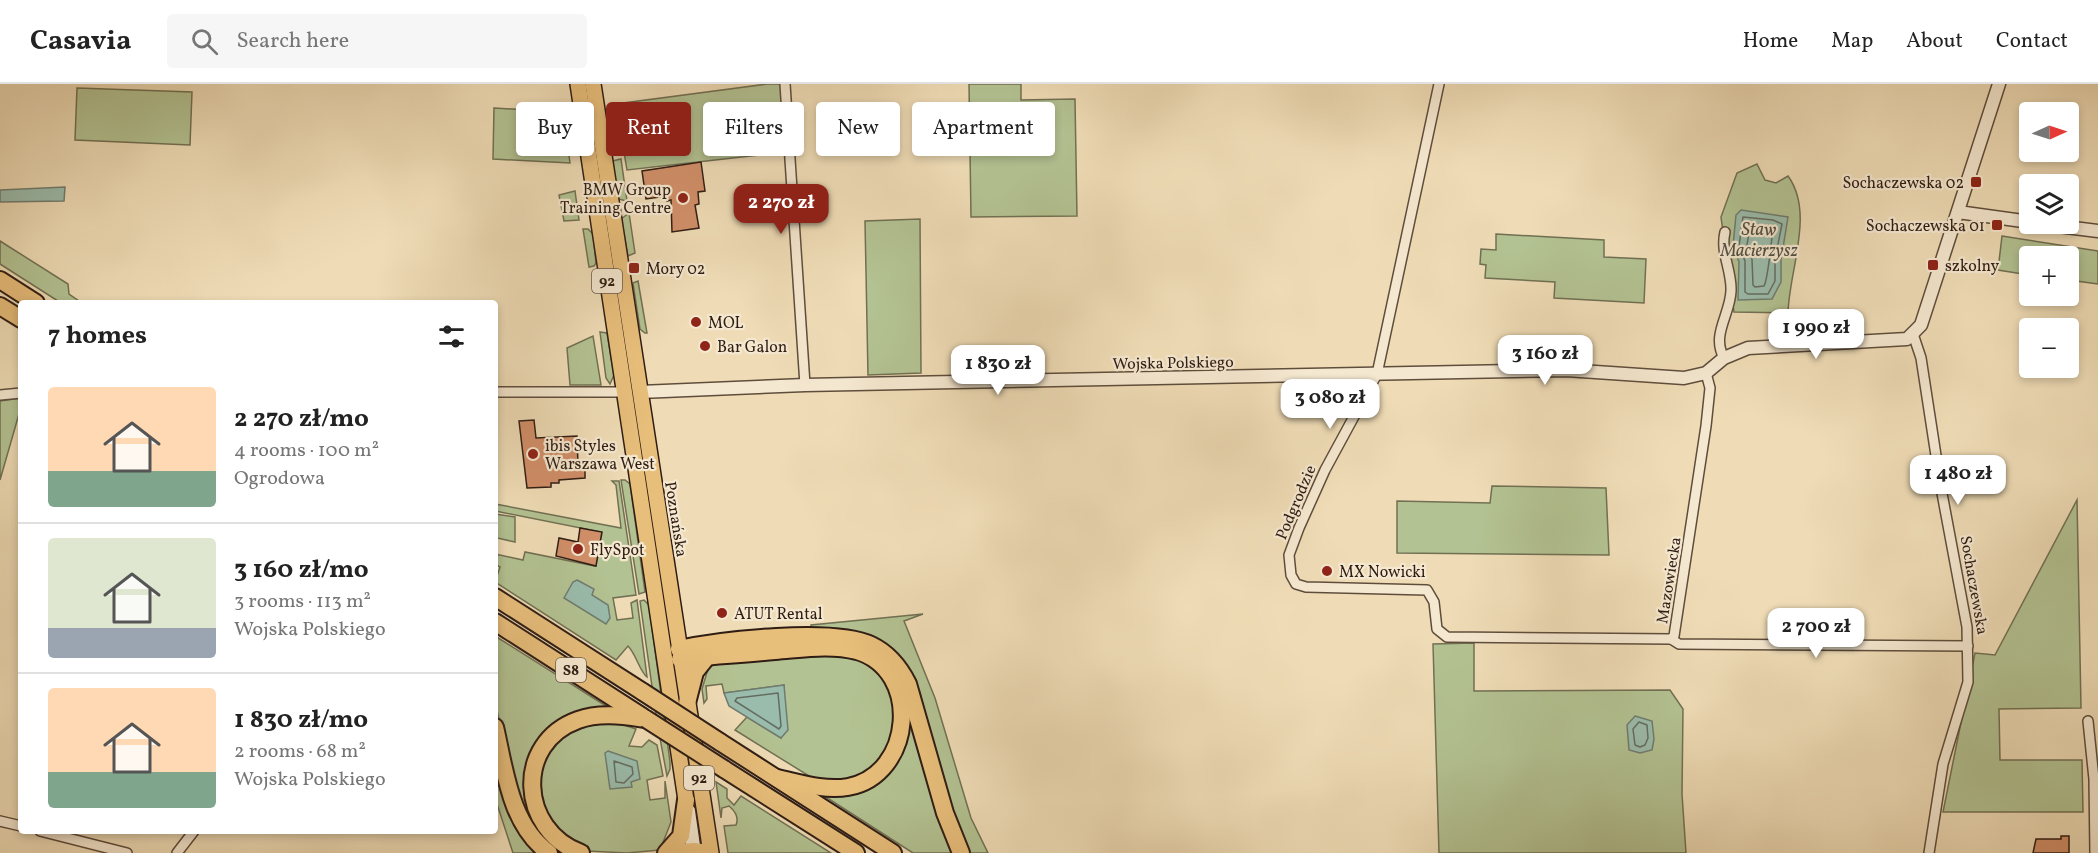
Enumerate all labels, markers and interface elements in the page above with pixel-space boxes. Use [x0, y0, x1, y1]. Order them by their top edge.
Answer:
search box [167, 14, 587, 68]
text: Casavia [30, 22, 131, 61]
icon: search [188, 25, 221, 58]
text: Search here [236, 26, 349, 57]
text: Home [1743, 27, 1798, 56]
text: Map [1831, 27, 1873, 56]
text: About [1906, 27, 1963, 56]
text: Contact [1996, 27, 2068, 56]
chip: Buy [516, 102, 594, 156]
chip: Rent [606, 102, 691, 156]
chip: Filters [703, 102, 804, 156]
chip: New [816, 102, 900, 156]
chip: Apartment [912, 102, 1055, 156]
north arrow [2019, 102, 2079, 162]
map controls [2019, 102, 2079, 378]
place label: Sochaczewska 02 [1842, 173, 1964, 195]
button: layers [2019, 174, 2079, 234]
marker: Sochaczewska 02 [1969, 175, 1983, 189]
place label: BMW Group Training Centre [560, 180, 671, 220]
pin: 2 270 zł [719, 184, 843, 235]
text: 2 270 zł [748, 189, 814, 217]
marker: BMW Group Training Centre [676, 191, 690, 205]
place label: Sochaczewska 01 [1866, 216, 1985, 238]
water label: Staw Macierzysz [1719, 218, 1798, 264]
marker: Sochaczewska 01 [1990, 218, 2004, 232]
button: + [2019, 246, 2079, 306]
place label: szkolny [1945, 256, 1999, 278]
marker: szkolny [1926, 258, 1940, 272]
place label: Mory 02 [646, 259, 705, 281]
marker: Mory 02 [627, 261, 641, 275]
road number: 92 [592, 269, 622, 293]
pin: 1 990 zł [1754, 309, 1878, 360]
place label: MOL [708, 313, 744, 335]
text: 1 990 zł [1782, 314, 1850, 342]
marker: MOL [689, 315, 703, 329]
text: 7 homes [48, 318, 147, 354]
button: − [2019, 318, 2079, 378]
icon: filters [435, 320, 468, 353]
pin: 3 160 zł [1483, 335, 1607, 386]
place label: Bar Galon [717, 337, 787, 359]
marker: Bar Galon [698, 339, 712, 353]
text: 3 160 zł [1512, 340, 1578, 368]
pin: 1 830 zł [936, 345, 1060, 396]
text: 1 830 zł [965, 350, 1031, 378]
street label: Wojska Polskiego [1112, 352, 1234, 376]
pin: 3 080 zł [1268, 379, 1392, 430]
text: 3 080 zł [1295, 384, 1365, 412]
text: 2 270 zł/mo [234, 401, 369, 437]
icon: home [96, 411, 168, 483]
place label: ibis Styles Warszawa West [545, 436, 655, 476]
text: 4 rooms · 100 m² [234, 437, 379, 465]
marker: ibis Styles Warszawa West [526, 447, 540, 461]
pin: 1 480 zł [1896, 455, 2020, 506]
text: 1 480 zł [1924, 460, 1992, 488]
street label: Podgrodzie [1271, 462, 1322, 544]
text: Ogrodowa [234, 465, 325, 493]
street label: Poznańska [658, 480, 692, 559]
street label: Sochaczewska [1954, 534, 1993, 637]
street label: Mazowiecka [1652, 535, 1688, 625]
place label: FlySpot [590, 540, 645, 562]
marker: FlySpot [571, 542, 585, 556]
text: 3 160 zł/mo [234, 552, 369, 588]
icon: home [96, 562, 168, 634]
place label: MX Nowicki [1339, 562, 1426, 584]
marker: MX Nowicki [1320, 564, 1334, 578]
text: 3 rooms · 113 m² [234, 588, 371, 616]
place label: ATUT Rental [734, 604, 823, 626]
marker: ATUT Rental [715, 606, 729, 620]
pin: 2 700 zł [1754, 608, 1878, 659]
text: 2 700 zł [1781, 613, 1851, 641]
text: Wojska Polskiego [234, 616, 386, 644]
road number: S8 [556, 658, 586, 682]
text: 1 830 zł/mo [234, 702, 368, 738]
icon: home [96, 712, 168, 784]
text: 2 rooms · 68 m² [234, 738, 366, 766]
text: Wojska Polskiego [234, 766, 386, 794]
road number: 92 [684, 766, 714, 790]

